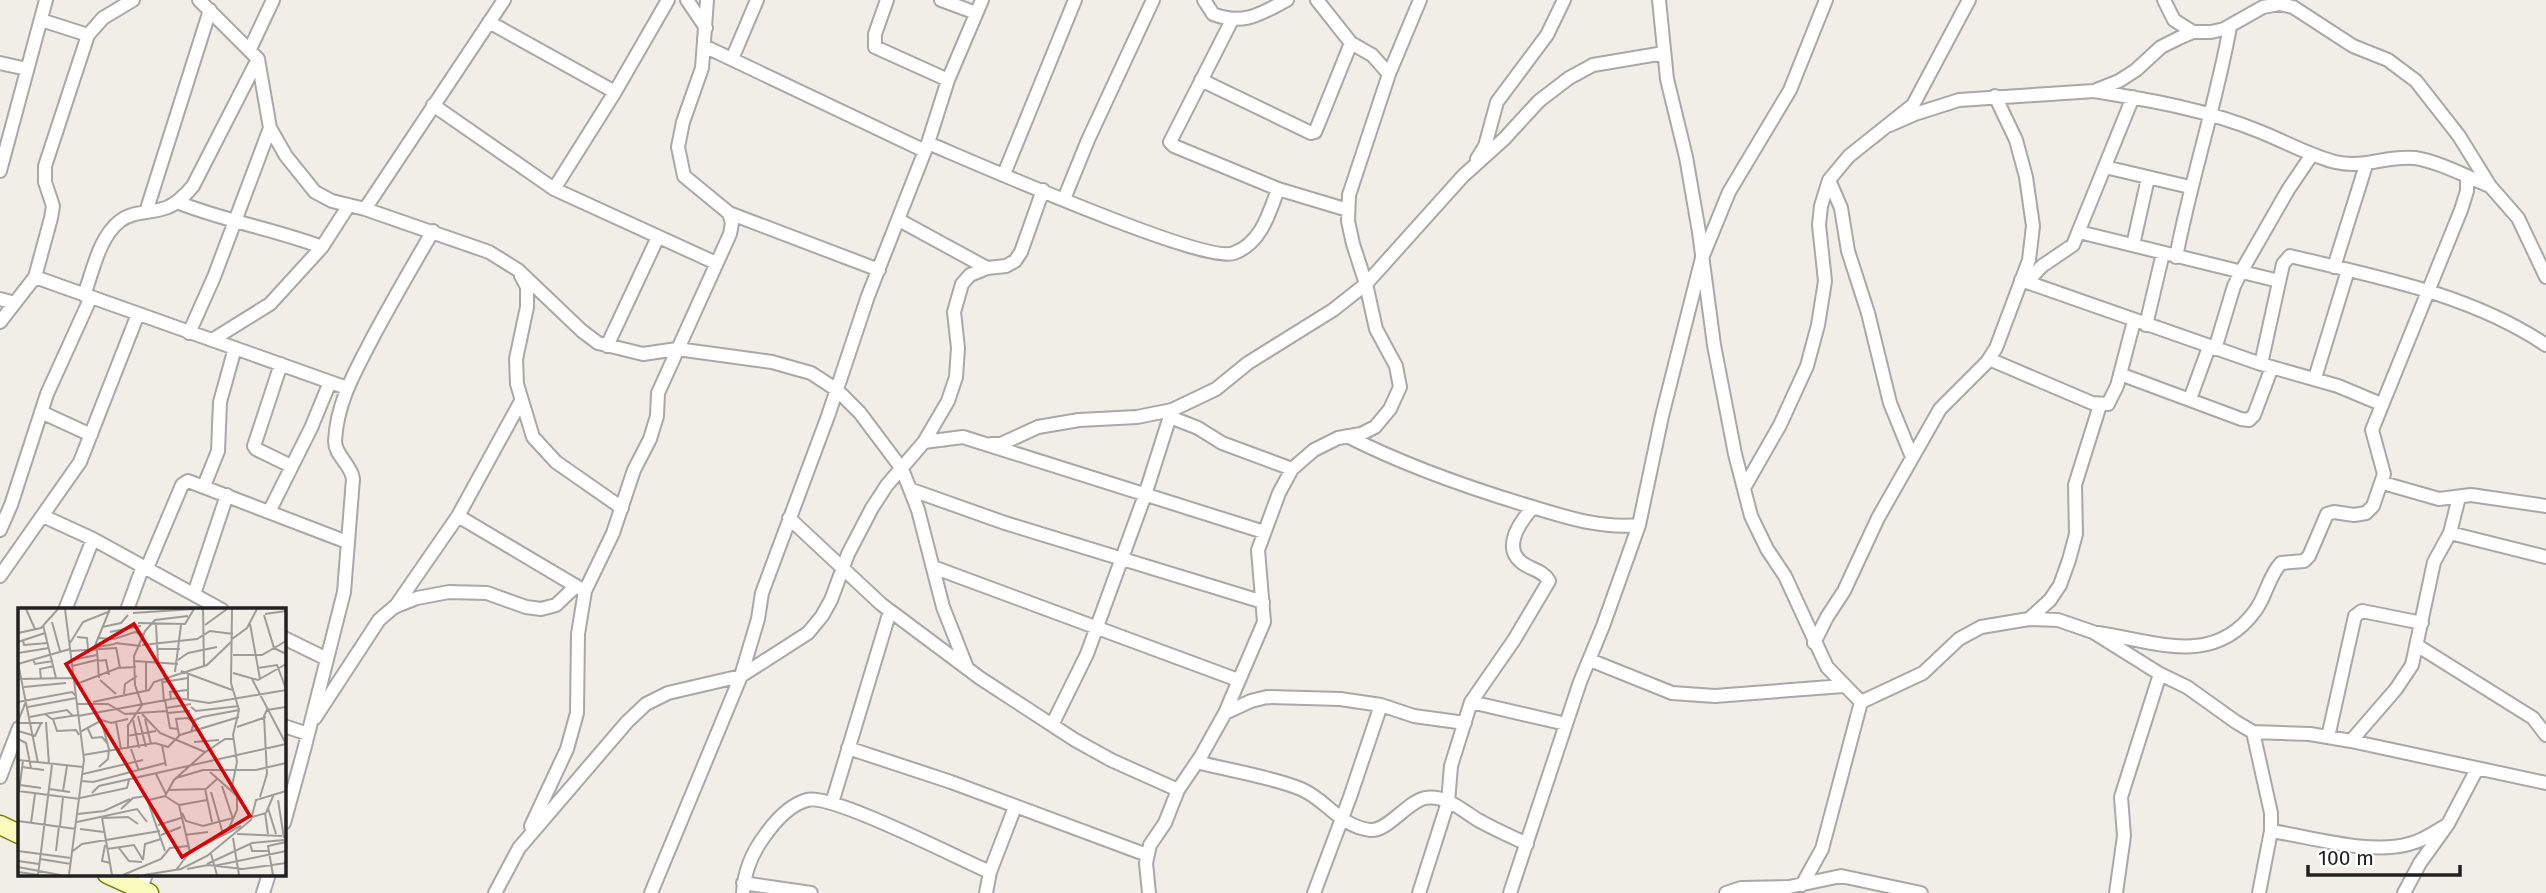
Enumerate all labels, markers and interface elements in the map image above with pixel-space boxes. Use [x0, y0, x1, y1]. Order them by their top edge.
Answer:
inset map [18, 608, 285, 876]
scale bar [2308, 834, 2460, 878]
text: 100 m [2318, 845, 2374, 871]

